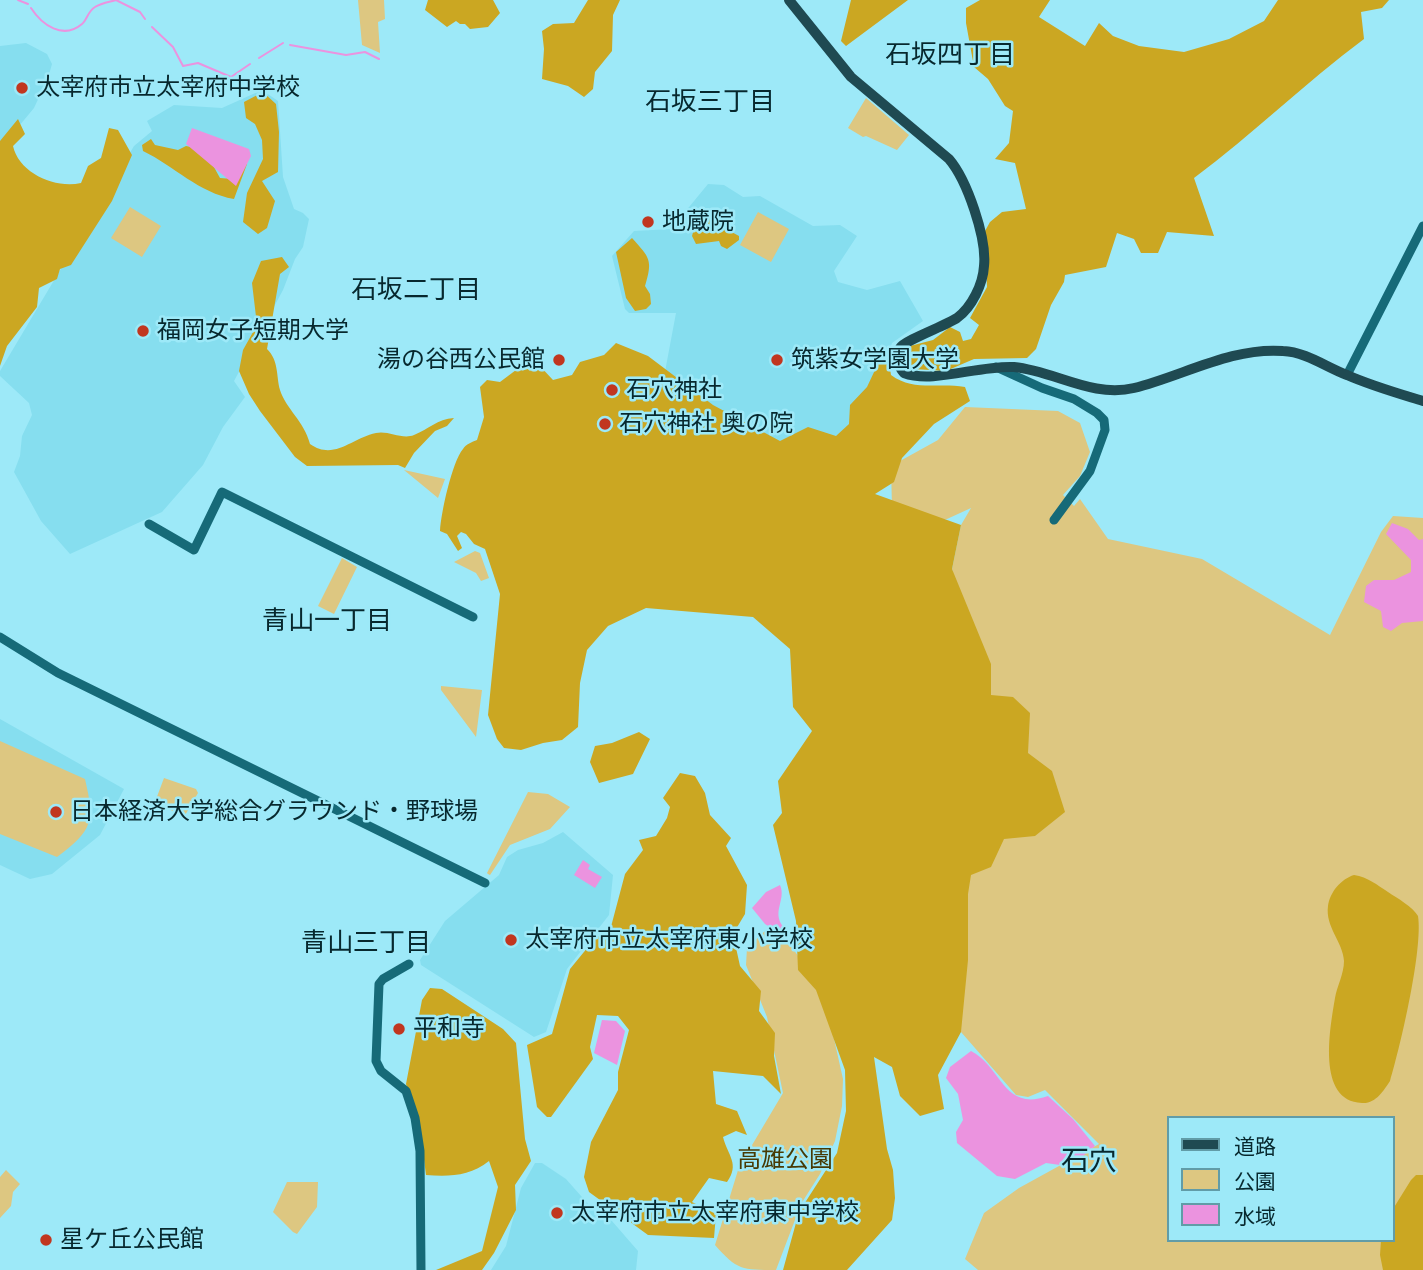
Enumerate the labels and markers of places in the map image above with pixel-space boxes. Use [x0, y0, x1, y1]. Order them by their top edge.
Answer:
place label: 太宰府市立太宰府中学校 [36, 74, 300, 102]
marker: 太宰府市立太宰府中学校 [14, 80, 30, 96]
place label: 地蔵院 [662, 208, 734, 236]
marker: 地蔵院 [640, 214, 656, 230]
place label: 福岡女子短期大学 [157, 317, 349, 345]
marker: 福岡女子短期大学 [135, 323, 151, 339]
place label: 湯の谷西公民館 [377, 346, 545, 374]
place label: 筑紫女学園大学 [791, 346, 959, 374]
marker: 湯の谷西公民館 [551, 352, 567, 368]
marker: 筑紫女学園大学 [769, 352, 785, 368]
place label: 石穴神社 [626, 376, 722, 404]
marker: 石穴神社 [604, 382, 620, 398]
place label: 石穴神社 奥の院 [619, 410, 793, 438]
marker: 石穴神社 奥の院 [597, 416, 613, 432]
place label: 日本経済大学総合グラウンド・野球場 [70, 798, 478, 826]
marker: 日本経済大学総合グラウンド・野球場 [48, 804, 64, 820]
place label: 太宰府市立太宰府東小学校 [525, 926, 813, 954]
marker: 太宰府市立太宰府東小学校 [503, 932, 519, 948]
place label: 平和寺 [413, 1015, 485, 1043]
marker: 平和寺 [391, 1021, 407, 1037]
place label: 太宰府市立太宰府東中学校 [571, 1199, 859, 1227]
marker: 太宰府市立太宰府東中学校 [549, 1205, 565, 1221]
place label: 星ケ丘公民館 [60, 1226, 204, 1254]
marker: 星ケ丘公民館 [38, 1232, 54, 1248]

